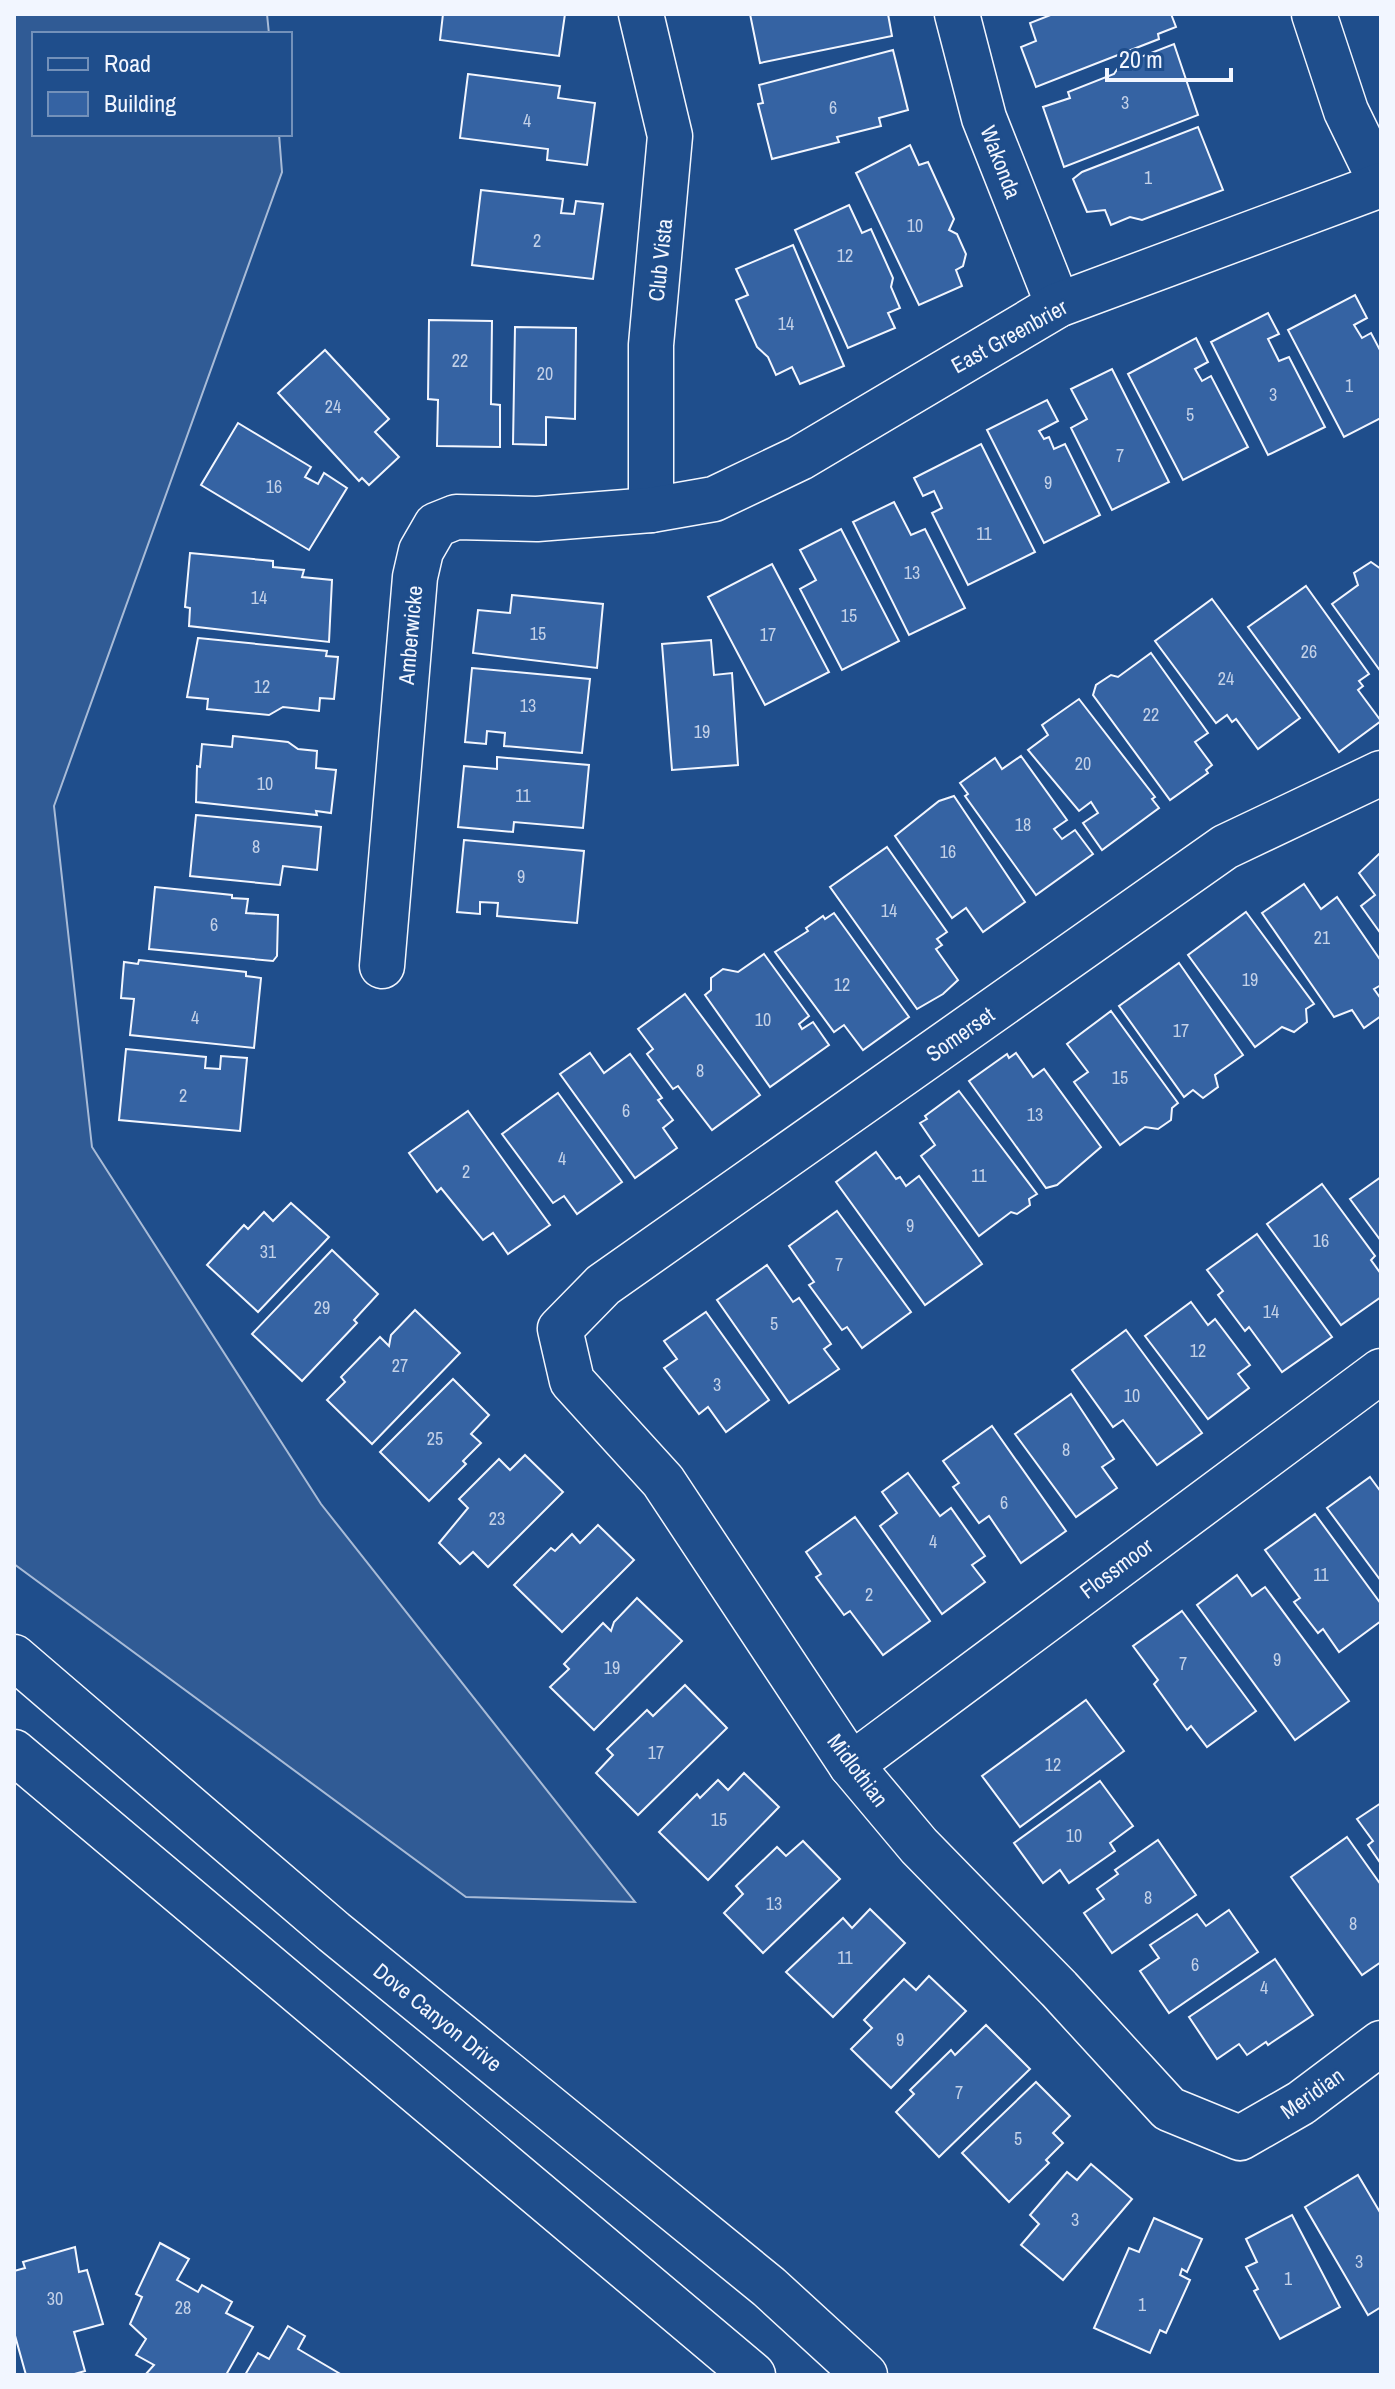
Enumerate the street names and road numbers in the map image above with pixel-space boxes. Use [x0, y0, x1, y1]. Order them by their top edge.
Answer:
street label: Wakonda [973, 121, 1029, 203]
street label: Club Vista [641, 217, 679, 303]
street label: East Greenbrier [946, 292, 1072, 380]
street label: Amberwicke [391, 584, 429, 687]
street label: Somerset [920, 1000, 1000, 1068]
street label: Flossmoor [1073, 1531, 1159, 1605]
street label: Midlothian [821, 1727, 895, 1813]
street label: Dove Canyon Drive [367, 1956, 509, 2078]
street label: Meridian [1274, 2060, 1350, 2126]

